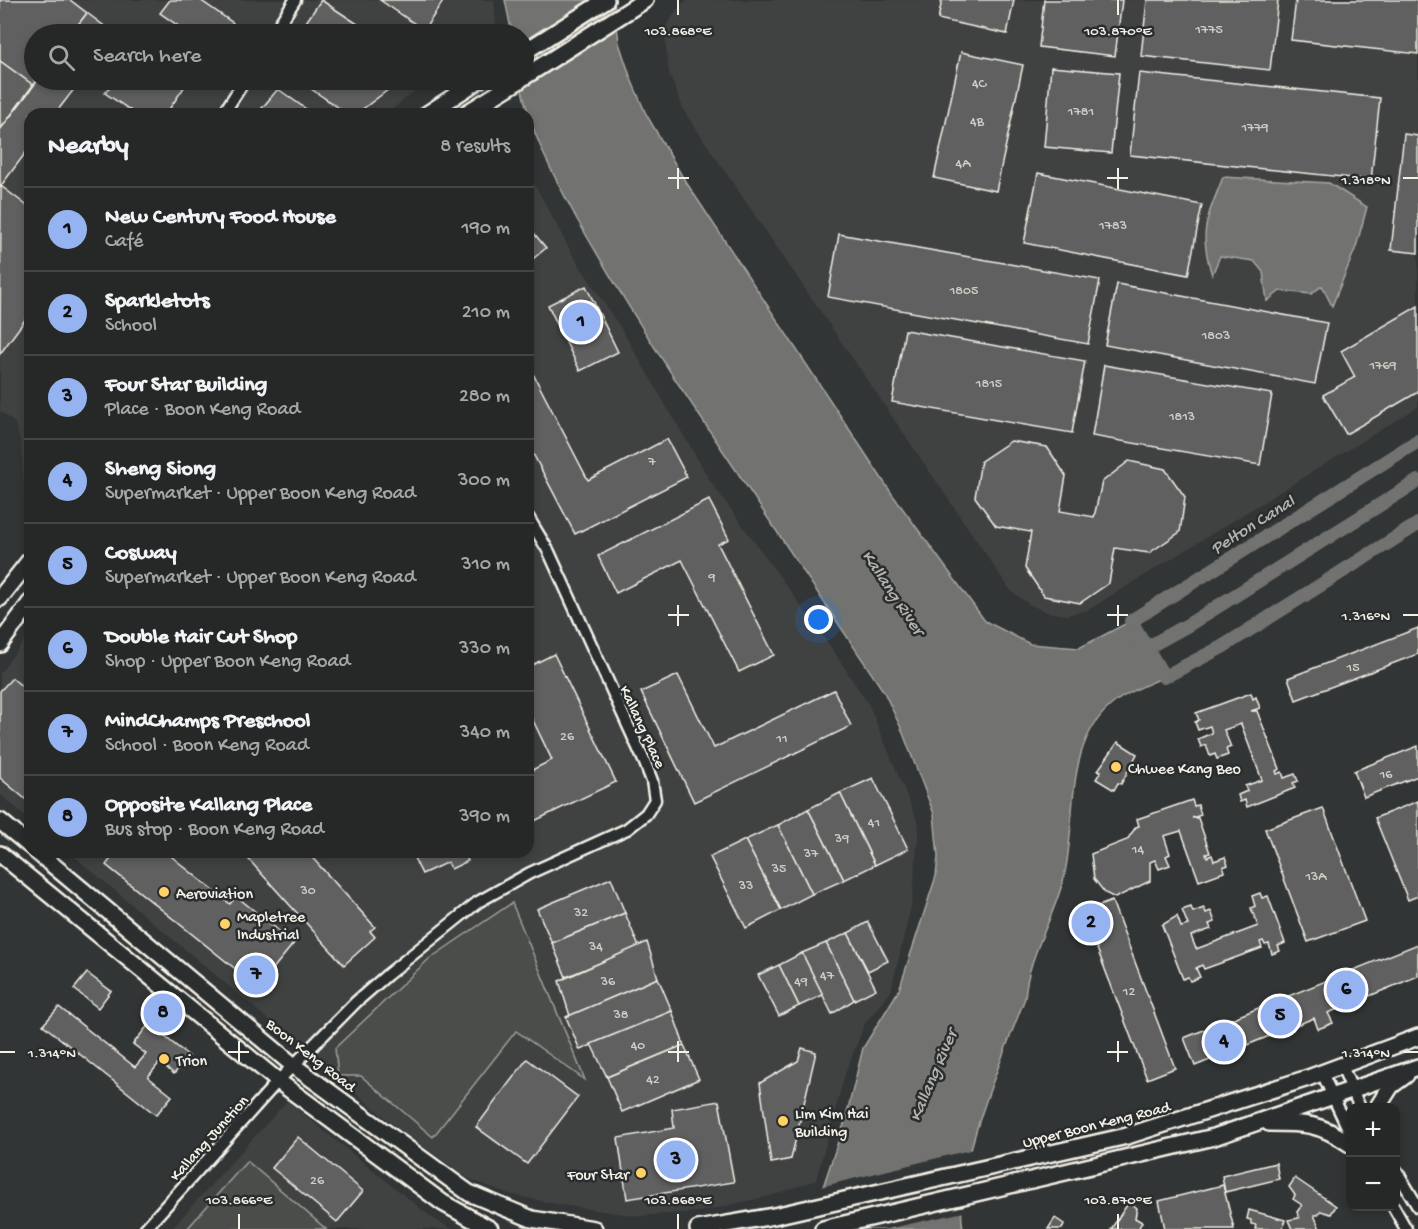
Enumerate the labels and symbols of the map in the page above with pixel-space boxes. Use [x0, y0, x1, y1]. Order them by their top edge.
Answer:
house number: 1775 [1194, 22, 1223, 39]
text: 103.868°E [643, 23, 712, 41]
text: 103.870°E [1083, 23, 1153, 41]
house number: 4C [972, 76, 988, 93]
house number: 1781 [1067, 104, 1094, 121]
house number: 4B [970, 114, 985, 131]
house number: 1779 [1240, 120, 1269, 137]
house number: 4A [956, 156, 971, 173]
text: 1.318°N [1340, 172, 1391, 190]
house number: 1783 [1098, 218, 1127, 235]
house number: 1805 [949, 283, 978, 300]
pin: 1 [562, 300, 600, 344]
house number: 1803 [1201, 328, 1230, 345]
house number: 1769 [1368, 358, 1397, 375]
house number: 1815 [975, 376, 1002, 393]
house number: 1813 [1168, 409, 1195, 426]
house number: 7 [647, 454, 656, 471]
water label: Pelton Canal [1207, 492, 1300, 560]
water label: Kallang River [856, 547, 930, 643]
house number: 9 [707, 570, 716, 587]
your location [804, 605, 833, 634]
text: 1.316°N [1341, 608, 1391, 626]
house number: 15 [1345, 660, 1360, 677]
street label: Kallang Place [613, 683, 669, 773]
house number: 26 [560, 729, 575, 746]
house number: 11 [775, 731, 788, 748]
marker: Chwee Kang Beo [1109, 760, 1123, 774]
place label: Chwee Kang Beo [1128, 761, 1241, 780]
house number: 16 [1379, 767, 1393, 784]
house number: 41 [868, 815, 880, 832]
house number: 39 [834, 831, 849, 848]
house number: 14 [1131, 842, 1145, 859]
house number: 37 [803, 846, 819, 863]
house number: 35 [771, 861, 786, 878]
house number: 13A [1304, 869, 1327, 886]
house number: 33 [738, 878, 753, 895]
house number: 30 [299, 883, 316, 900]
marker: Aeroviation [157, 885, 171, 899]
place label: Aeroviation [176, 886, 253, 905]
pin: 2 [1072, 900, 1110, 946]
house number: 32 [573, 905, 588, 922]
place label: Mapletree Industrial [237, 909, 306, 946]
marker: Mapletree Industrial [218, 917, 232, 931]
house number: 34 [588, 939, 603, 956]
pin: 7 [236, 952, 276, 998]
house number: 47 [820, 968, 835, 985]
pin: 6 [1326, 968, 1366, 1012]
house number: 36 [600, 974, 616, 991]
house number: 49 [794, 974, 808, 991]
house number: 12 [1122, 984, 1135, 1001]
pin: 8 [144, 990, 182, 1036]
pin: 5 [1260, 994, 1300, 1038]
house number: 38 [613, 1007, 629, 1024]
street label: Boon Keng Road [260, 1015, 360, 1099]
pin: 4 [1204, 1020, 1244, 1064]
water label: Kallang River [906, 1024, 964, 1125]
house number: 40 [631, 1038, 645, 1055]
text: 1.314°N [27, 1045, 76, 1063]
text: 1.314°N [1341, 1045, 1390, 1063]
marker: Trion [157, 1052, 171, 1066]
place label: Trion [175, 1053, 208, 1072]
house number: 42 [646, 1072, 660, 1089]
street label: Kallang Junction [167, 1092, 254, 1186]
street label: Upper Boon Keng Road [1021, 1098, 1174, 1154]
place label: Lim Kim Hai Building [794, 1106, 868, 1143]
marker: Lim Kim Hai Building [776, 1114, 790, 1128]
pin: 3 [656, 1138, 696, 1182]
marker: Four Star [634, 1166, 648, 1180]
place label: Four Star [566, 1167, 630, 1186]
house number: 26 [310, 1173, 325, 1190]
text: 103.866°E [205, 1192, 273, 1210]
text: 103.868°E [643, 1192, 712, 1210]
text: 103.870°E [1083, 1192, 1153, 1210]

